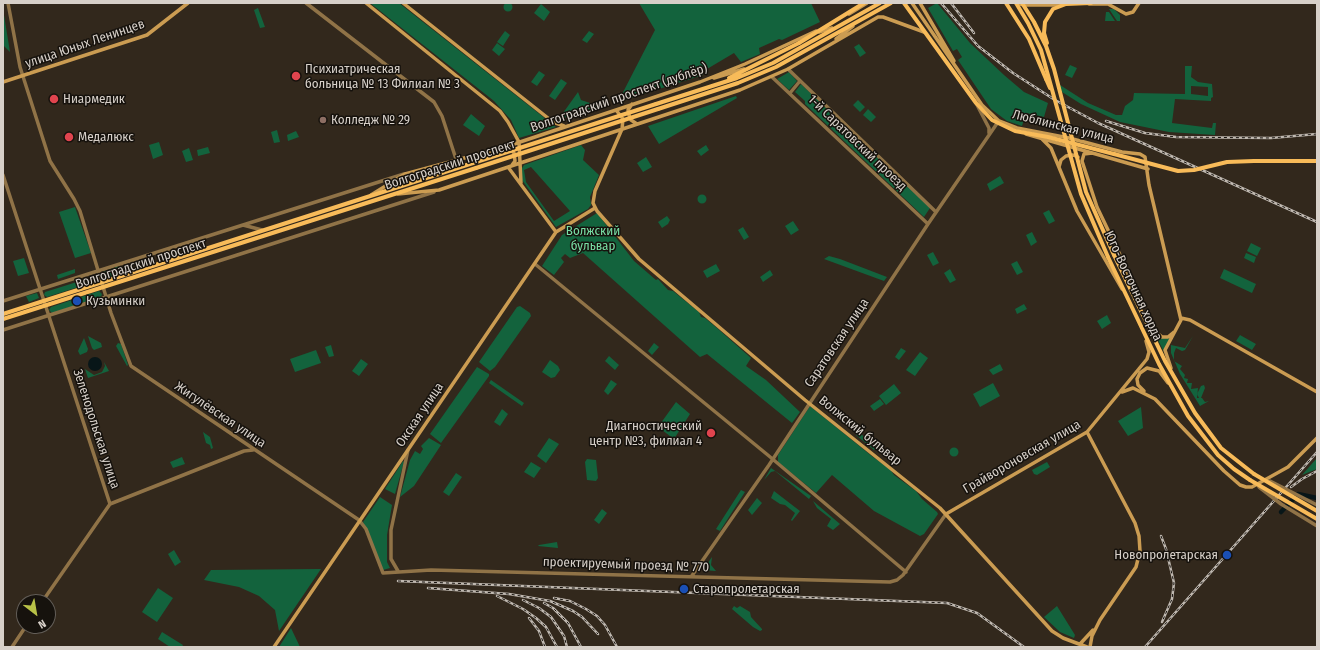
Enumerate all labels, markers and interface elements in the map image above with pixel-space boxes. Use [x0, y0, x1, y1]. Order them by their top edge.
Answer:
street label: улица Юных Ленинцев [23, 16, 147, 72]
street label: Волгоградский проспект (дублёр) [529, 60, 709, 136]
place label: Психиатрическая больница № 13 Филиал № 3 [305, 61, 460, 92]
marker: Психиатрическая больница № 13 Филиал № 3 [290, 70, 302, 82]
place label: Ниармедик [63, 91, 125, 107]
street label: 1-й Саратовский проезд [804, 92, 910, 194]
marker: Ниармедик [48, 93, 60, 105]
street label: Люблинская улица [1011, 107, 1115, 147]
place label: Колледж № 29 [331, 112, 410, 128]
marker: Колледж № 29 [318, 115, 328, 125]
place label: Медалюкс [78, 129, 134, 145]
marker: Медалюкс [63, 131, 75, 143]
street label: Волгоградский проспект [383, 137, 517, 193]
park label: Волжский бульвар [566, 223, 620, 254]
street label: Юго-Восточная хорда [1101, 229, 1165, 343]
street label: Волгоградский проспект [74, 236, 208, 292]
place label: Кузьминки [86, 293, 145, 309]
marker: Кузьминки [71, 295, 83, 307]
street label: Саратовская улица [801, 296, 873, 390]
street label: Зеленодольская улица [69, 367, 123, 491]
street label: Жигулёвская улица [171, 379, 269, 451]
street label: Окская улица [393, 380, 447, 450]
street label: Волжский бульвар [815, 393, 905, 469]
street label: Грайвороновская улица [960, 417, 1084, 497]
place label: Диагностический центр №3, филиал 4 [589, 418, 702, 449]
marker: Диагностический центр №3, филиал 4 [705, 427, 717, 439]
place label: Новопролетарская [1114, 547, 1218, 563]
marker: Новопролетарская [1221, 549, 1233, 561]
street label: проектируемый проезд № 770 [543, 554, 709, 576]
place label: Старопролетарская [693, 581, 800, 597]
marker: Старопролетарская [678, 583, 690, 595]
north arrow [16, 594, 56, 634]
text: N [36, 617, 48, 631]

